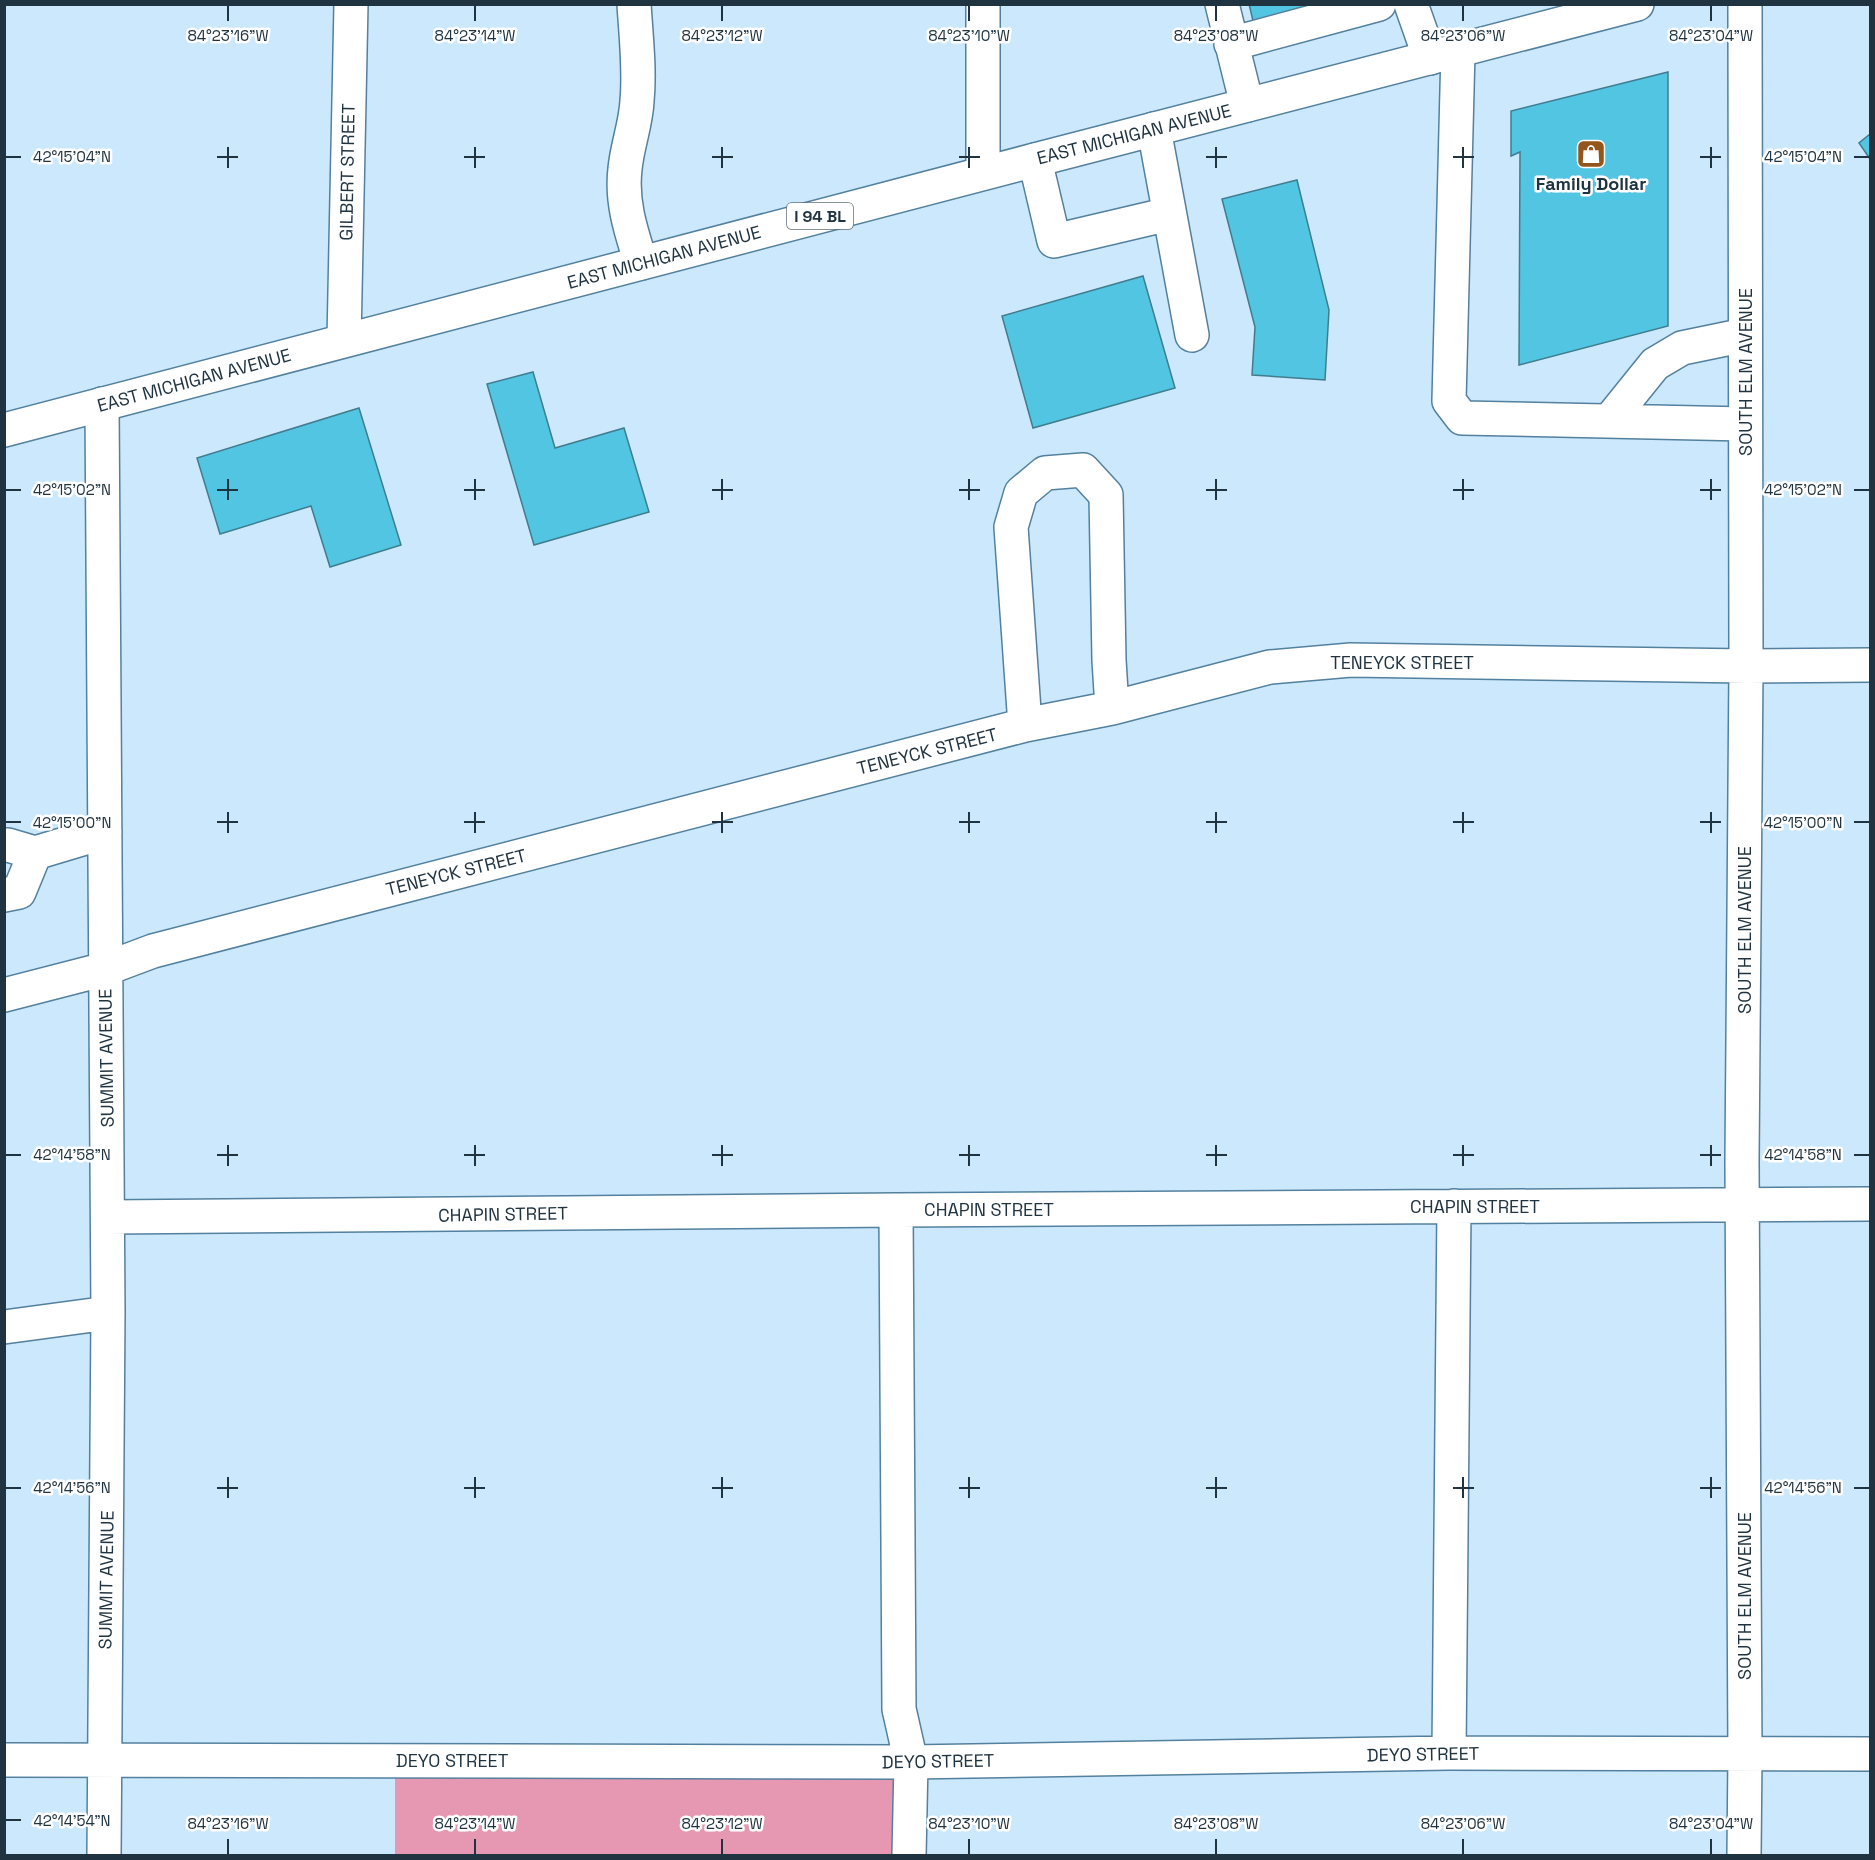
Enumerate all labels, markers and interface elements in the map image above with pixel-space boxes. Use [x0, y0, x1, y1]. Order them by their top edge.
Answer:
text: 84°23'16"W [187, 26, 269, 45]
text: 84°23'14"W [435, 26, 515, 45]
text: 84°23'12"W [681, 26, 763, 45]
text: 84°23'10"W [928, 26, 1010, 45]
text: 84°23'08"W [1174, 26, 1258, 45]
text: 84°23'06"W [1421, 26, 1505, 45]
text: 84°23'04"W [1669, 26, 1753, 45]
street label: EAST MICHIGAN AVENUE [1034, 99, 1234, 169]
street label: GILBERT STREET [334, 103, 360, 241]
shop icon: Family Dollar [1575, 138, 1607, 170]
text: 42°15'04"N [33, 147, 111, 166]
text: 42°15'04"N [1764, 147, 1842, 166]
place label: Family Dollar [1536, 172, 1646, 195]
road number: I 94 BL [787, 203, 853, 229]
street label: EAST MICHIGAN AVENUE [565, 220, 763, 294]
street label: SOUTH ELM AVENUE [1734, 288, 1757, 456]
street label: EAST MICHIGAN AVENUE [95, 343, 293, 417]
text: 42°15'02"N [33, 480, 111, 499]
text: 42°15'02"N [1764, 480, 1842, 499]
street label: TENEYCK STREET [1330, 651, 1474, 674]
street label: TENEYCK STREET [854, 722, 1000, 780]
text: 42°15'00"N [33, 813, 111, 832]
text: 42°15'00"N [1764, 813, 1842, 832]
street label: TENEYCK STREET [383, 843, 529, 901]
street label: SOUTH ELM AVENUE [1733, 846, 1756, 1014]
street label: SUMMIT AVENUE [93, 988, 119, 1128]
text: 42°14'58"N [33, 1145, 111, 1164]
text: 42°14'58"N [1764, 1145, 1842, 1164]
street label: CHAPIN STREET [1410, 1195, 1540, 1218]
street label: CHAPIN STREET [924, 1198, 1054, 1221]
street label: CHAPIN STREET [438, 1201, 568, 1227]
text: 42°14'56"N [33, 1478, 111, 1497]
text: 42°14'56"N [1764, 1478, 1842, 1497]
street label: SUMMIT AVENUE [93, 1510, 119, 1650]
street label: SOUTH ELM AVENUE [1733, 1512, 1756, 1680]
street label: DEYO STREET [1367, 1742, 1480, 1766]
street label: DEYO STREET [396, 1749, 509, 1772]
street label: DEYO STREET [882, 1749, 995, 1773]
text: 42°14'54"N [33, 1811, 111, 1830]
text: 84°23'16"W [187, 1814, 269, 1833]
text: 84°23'14"W [435, 1814, 515, 1833]
text: 84°23'12"W [681, 1814, 763, 1833]
text: 84°23'10"W [928, 1814, 1010, 1833]
text: 84°23'08"W [1174, 1814, 1258, 1833]
text: 84°23'06"W [1421, 1814, 1505, 1833]
text: 84°23'04"W [1669, 1814, 1753, 1833]

